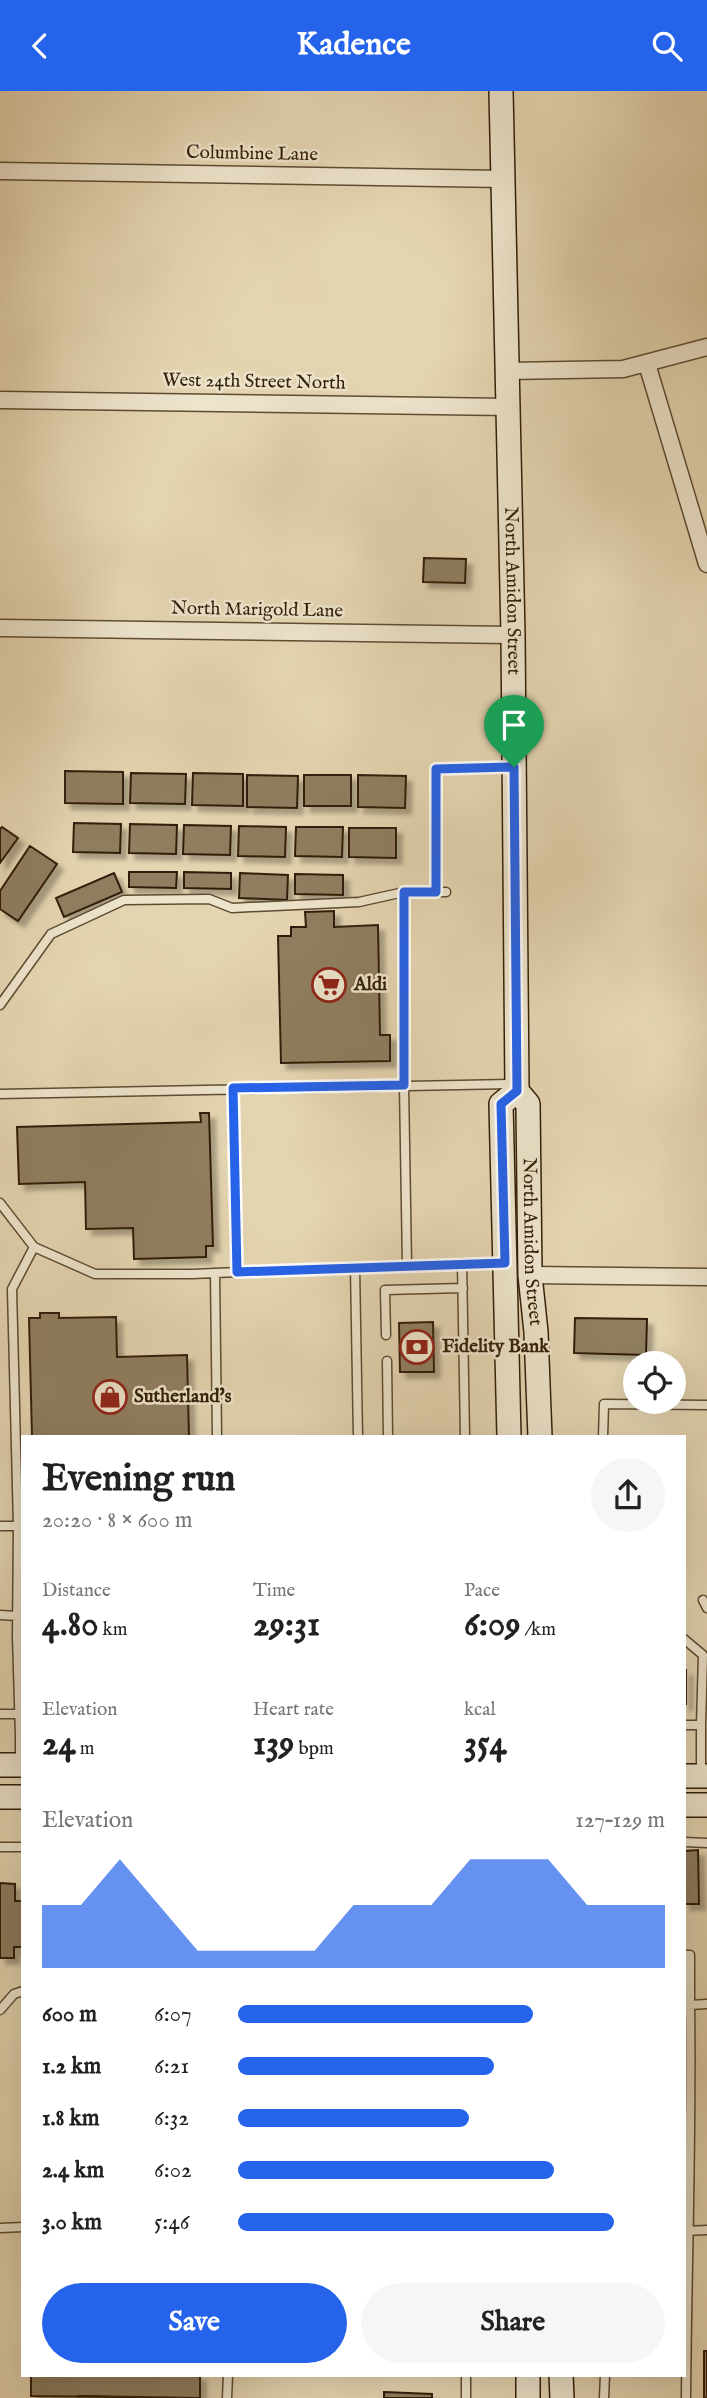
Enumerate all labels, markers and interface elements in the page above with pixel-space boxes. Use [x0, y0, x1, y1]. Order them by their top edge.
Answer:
text: Kadence [296, 25, 411, 66]
icon: back [21, 27, 59, 65]
icon: search [648, 27, 686, 65]
street label: Columbine Lane [186, 141, 318, 167]
street label: West 24th Street North [162, 368, 346, 396]
street label: North Amidon Street [498, 506, 525, 676]
street label: North Marigold Lane [171, 596, 344, 624]
pin [484, 695, 544, 767]
icon: arrive [495, 706, 533, 744]
supermarket icon: Aldi [310, 966, 348, 1004]
place label: Aldi [353, 973, 387, 997]
street label: North Amidon Street [517, 1158, 547, 1327]
bank icon: Fidelity Bank [398, 1328, 436, 1366]
place label: Fidelity Bank [442, 1335, 550, 1359]
map controls [623, 1351, 686, 1414]
button: locate [623, 1351, 686, 1414]
shop icon: Sutherland's [91, 1378, 129, 1416]
place label: Sutherland's [134, 1385, 232, 1409]
text: Evening run [42, 1456, 236, 1504]
button: share [591, 1458, 665, 1532]
text: 20:20 · 8 × 600 m [42, 1506, 192, 1535]
text: Distance [42, 1579, 111, 1603]
text: Time [253, 1579, 295, 1603]
text: Pace [464, 1579, 500, 1603]
text: 4.80 [42, 1603, 98, 1648]
text: 29:31 [253, 1603, 320, 1648]
text: 6:09 [464, 1603, 520, 1648]
text: km [98, 1618, 127, 1642]
text: /km [520, 1618, 556, 1642]
text: Elevation [42, 1698, 117, 1722]
text: Heart rate [253, 1698, 334, 1722]
text: kcal [464, 1698, 496, 1722]
text: 24 [42, 1722, 76, 1767]
text: 139 [253, 1722, 294, 1767]
text: 354 [464, 1722, 507, 1767]
text: m [76, 1737, 94, 1761]
text: bpm [294, 1737, 334, 1761]
text: Elevation [42, 1806, 133, 1835]
text: 127–129 m [575, 1806, 665, 1835]
text: 600 m [42, 2000, 97, 2029]
text: 6:07 [154, 2000, 192, 2029]
text: 1.2 km [42, 2052, 101, 2081]
text: 6:21 [154, 2052, 189, 2081]
text: 1.8 km [42, 2104, 100, 2133]
text: 6:32 [154, 2104, 189, 2133]
text: 2.4 km [42, 2156, 104, 2185]
text: 6:02 [154, 2156, 192, 2185]
text: 3.0 km [42, 2208, 102, 2237]
text: 5:46 [154, 2208, 189, 2237]
button: Save [42, 2283, 347, 2363]
button: Share [361, 2283, 665, 2363]

